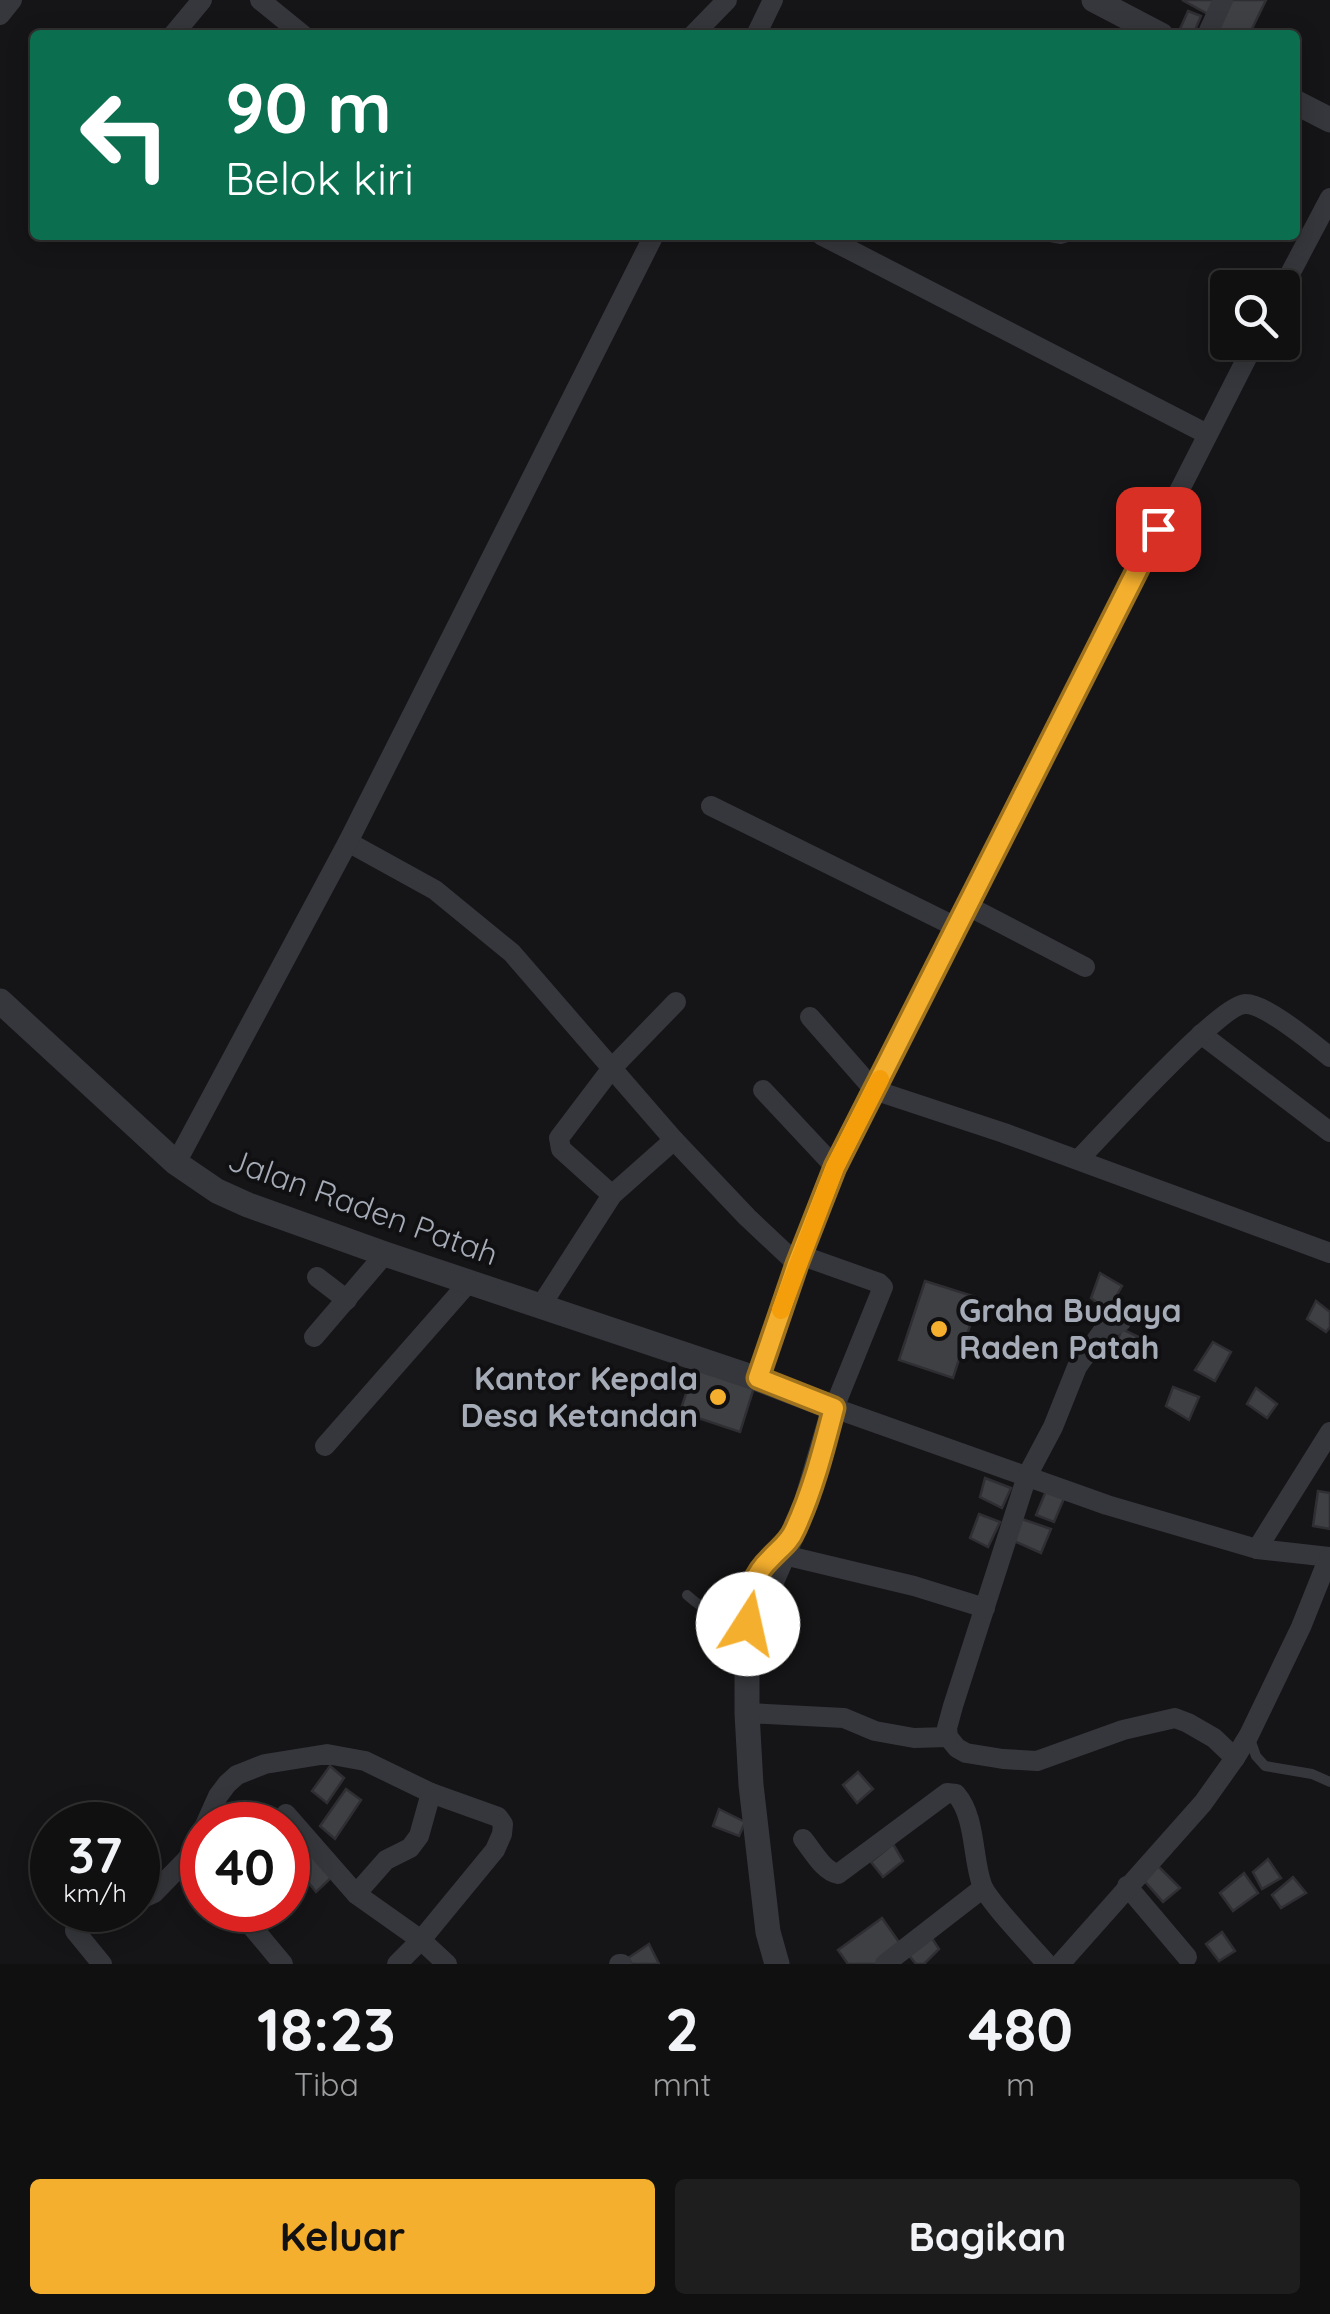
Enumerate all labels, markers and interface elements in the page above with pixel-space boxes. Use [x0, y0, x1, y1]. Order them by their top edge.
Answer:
text: 90 m [225, 63, 392, 151]
icon: left [60, 70, 190, 200]
text: Belok kiri [225, 150, 414, 206]
map controls [1210, 270, 1300, 360]
button: search [1210, 270, 1300, 360]
pin [1116, 487, 1201, 572]
icon: arrive [1131, 502, 1186, 557]
street label: Jalan Raden Patah [223, 1139, 504, 1273]
place label: Graha Budaya Raden Patah [959, 1290, 1182, 1367]
marker: Graha Budaya Raden Patah [928, 1318, 950, 1340]
place label: Kantor Kepala Desa Ketandan [461, 1358, 698, 1435]
marker: Kantor Kepala Desa Ketandan [707, 1386, 729, 1408]
position arrow [696, 1572, 800, 1676]
speed limit sign: 40 [180, 1802, 310, 1932]
text: 37 [68, 1823, 122, 1886]
text: km/h [63, 1877, 127, 1908]
text: 18:23 [257, 1991, 396, 2066]
text: 2 [665, 1991, 699, 2066]
text: 480 [968, 1991, 1073, 2066]
text: Tiba [294, 2064, 359, 2104]
text: mnt [653, 2064, 711, 2104]
text: m [1006, 2064, 1035, 2104]
button: Keluar [30, 2179, 655, 2294]
button: Bagikan [675, 2179, 1300, 2294]

